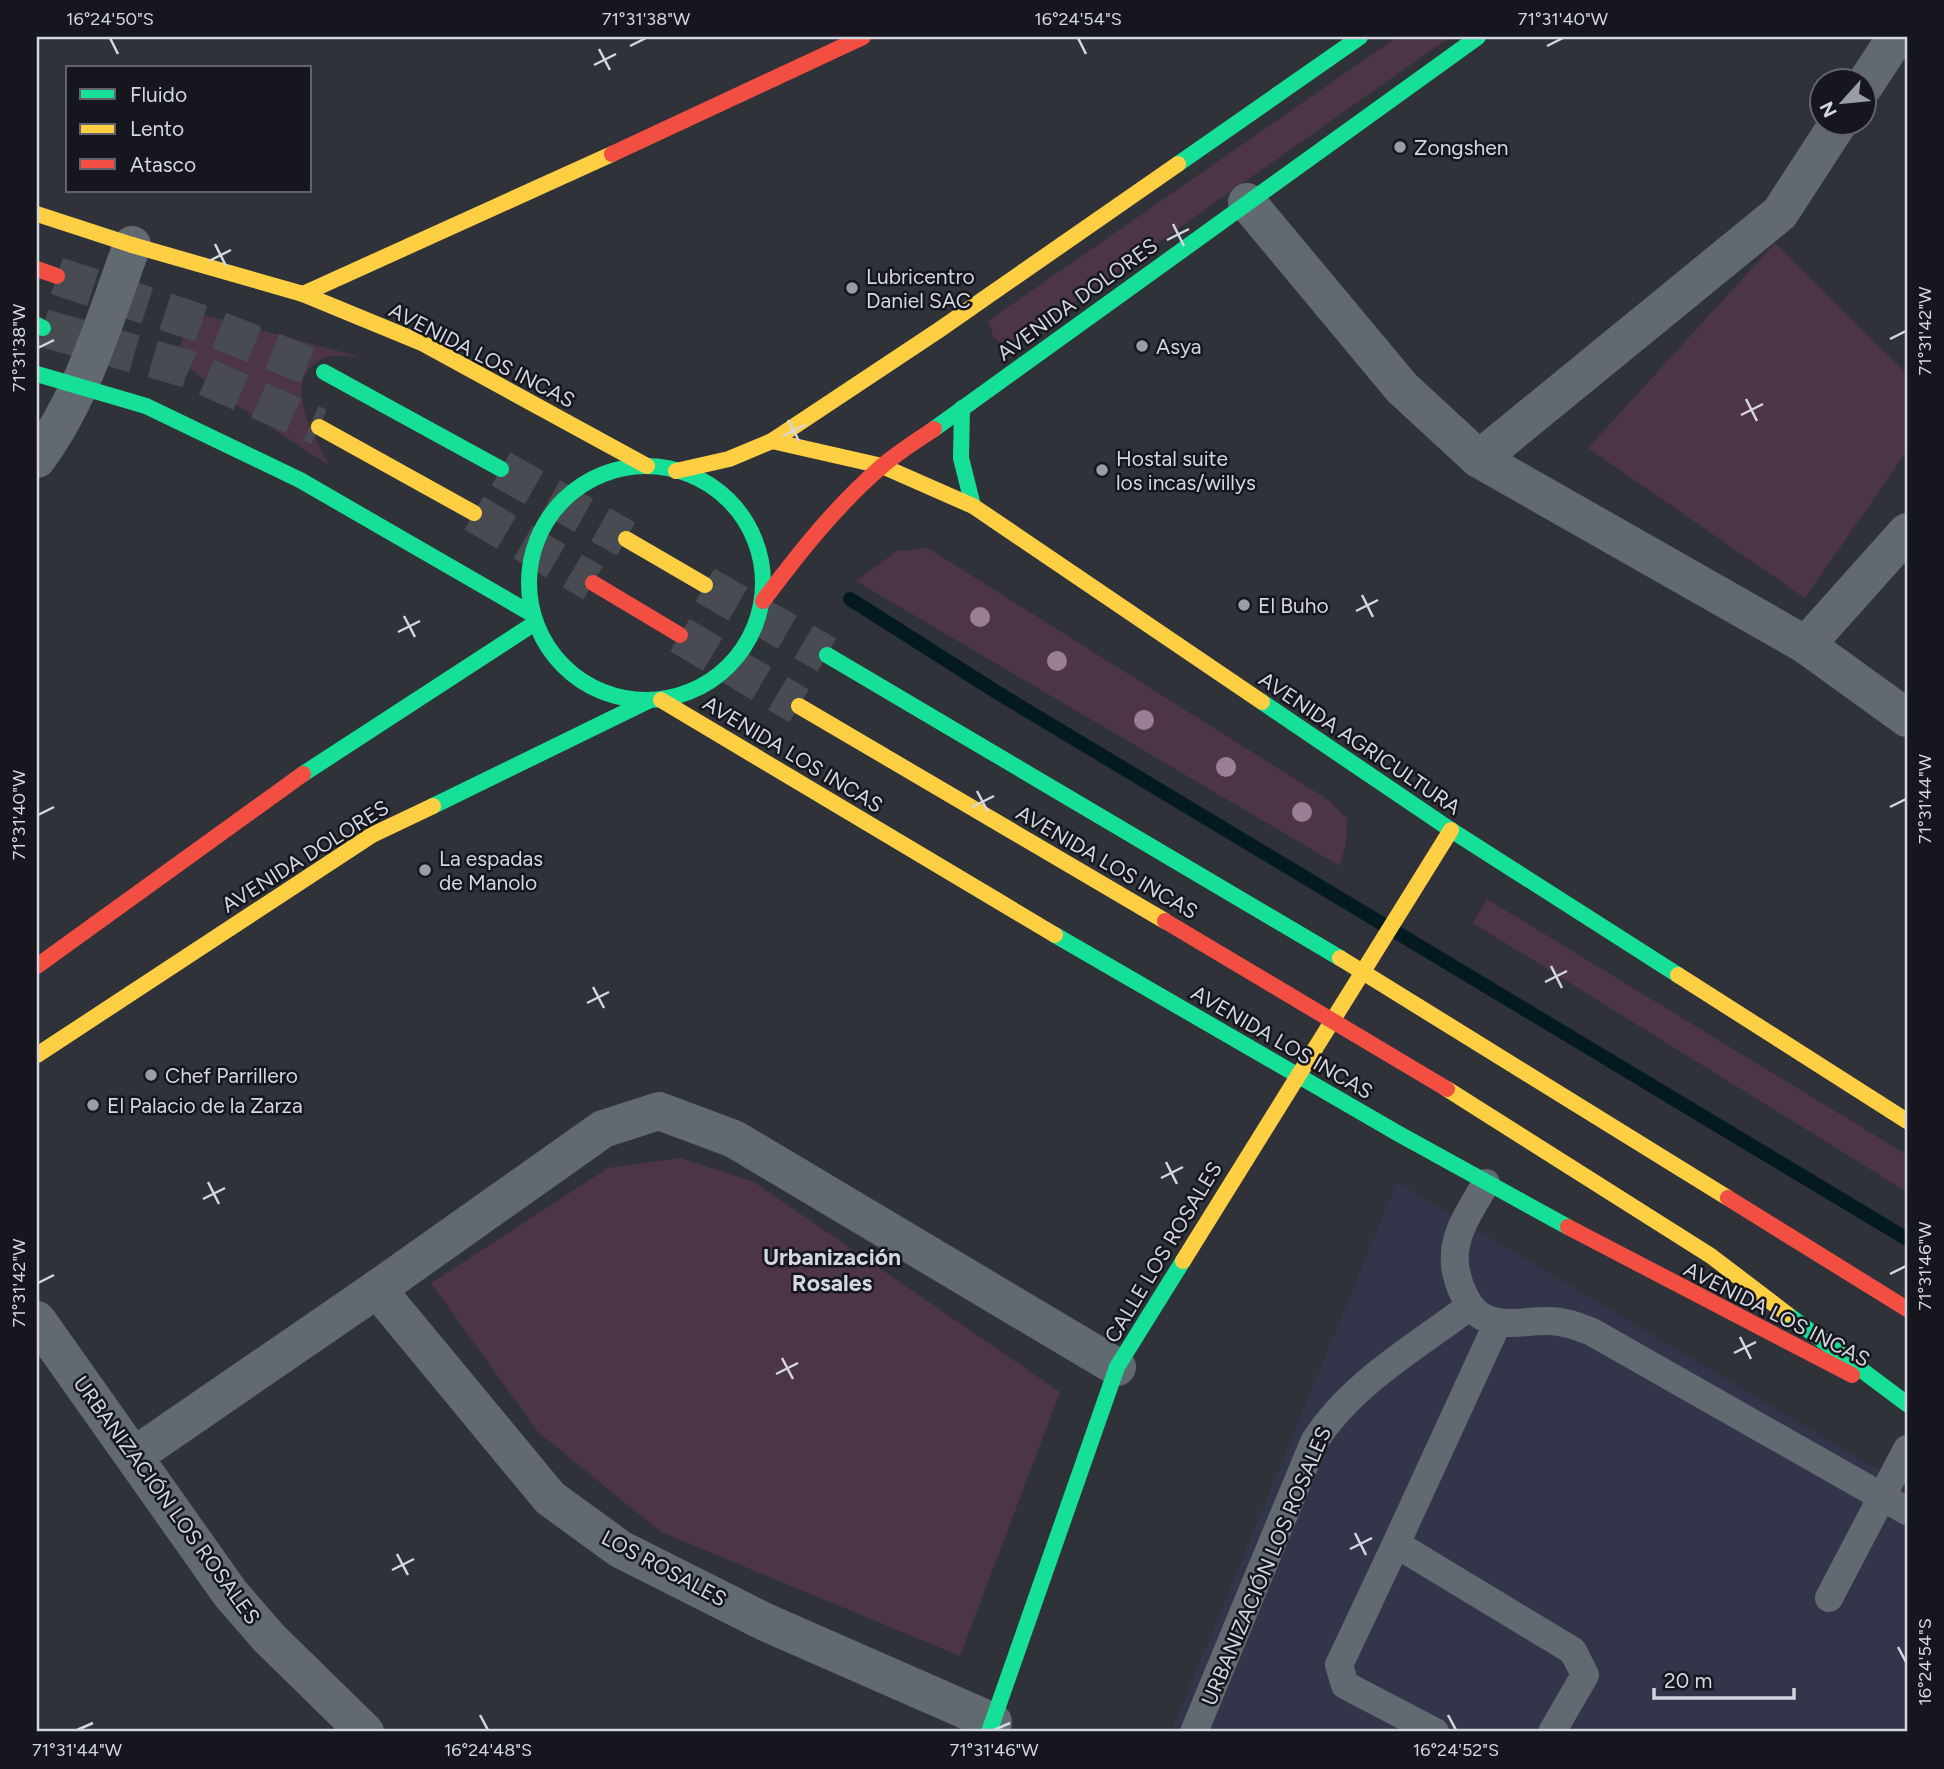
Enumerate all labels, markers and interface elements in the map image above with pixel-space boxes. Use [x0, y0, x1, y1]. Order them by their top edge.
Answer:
text: 16°24'50"S [66, 8, 154, 30]
text: 71°31'38"W [602, 8, 691, 30]
text: 16°24'54"S [1034, 8, 1122, 30]
text: 71°31'40"W [1518, 8, 1609, 30]
legend [66, 66, 312, 192]
north arrow [1808, 66, 1878, 136]
text: Fluido [130, 82, 187, 107]
text: N [1815, 98, 1842, 121]
text: Lento [130, 116, 184, 141]
place label: Zongshen [1414, 135, 1508, 160]
marker: Zongshen [1392, 139, 1408, 155]
text: Atasco [130, 152, 196, 177]
street label: AVENIDA DOLORES [992, 232, 1162, 366]
place label: Lubricentro Daniel SAC [866, 264, 975, 313]
marker: Lubricentro Daniel SAC [844, 280, 860, 296]
text: 71°31'42"W [1914, 286, 1936, 375]
street label: AVENIDA LOS INCAS [385, 297, 579, 413]
text: 71°31'38"W [8, 303, 30, 392]
place label: Asya [1156, 334, 1202, 359]
marker: Asya [1134, 338, 1150, 354]
place label: Hostal suite los incas/willys [1116, 446, 1256, 495]
marker: Hostal suite los incas/willys [1094, 462, 1110, 478]
place label: El Buho [1258, 593, 1329, 618]
marker: El Buho [1236, 597, 1252, 613]
street label: AVENIDA AGRICULTURA [1254, 666, 1466, 820]
street label: AVENIDA LOS INCAS [699, 690, 887, 818]
text: 71°31'44"W [1914, 753, 1936, 844]
text: 71°31'40"W [8, 769, 30, 860]
street label: AVENIDA DOLORES [217, 794, 393, 918]
street label: AVENIDA LOS INCAS [1012, 800, 1202, 924]
place label: La espadas de Manolo [439, 846, 543, 895]
marker: La espadas de Manolo [417, 862, 433, 878]
street label: AVENIDA LOS INCAS [1187, 980, 1377, 1104]
place label: Chef Parrillero [165, 1063, 298, 1088]
marker: Chef Parrillero [143, 1067, 159, 1083]
place label: El Palacio de la Zarza [107, 1093, 303, 1118]
marker: El Palacio de la Zarza [85, 1097, 101, 1113]
street label: CALLE LOS ROSALES [1099, 1157, 1227, 1347]
text: 71°31'46"W [1914, 1221, 1936, 1310]
text: 71°31'42"W [8, 1238, 30, 1327]
district label: Urbanización Rosales [763, 1243, 901, 1297]
street label: AVENIDA LOS INCAS [1680, 1256, 1874, 1372]
street label: URBANIZACIÓN LOS ROSALES [69, 1371, 265, 1629]
street label: URBANIZACIÓN LOS ROSALES [1196, 1423, 1336, 1709]
street label: LOS ROSALES [597, 1525, 731, 1611]
text: 16°24'54"S [1914, 1618, 1936, 1706]
scale bar [1654, 1657, 1794, 1701]
text: 20 m [1664, 1668, 1712, 1693]
text: 71°31'44"W [32, 1739, 123, 1761]
text: 16°24'48"S [444, 1739, 532, 1761]
text: 71°31'46"W [950, 1739, 1039, 1761]
text: 16°24'52"S [1413, 1739, 1499, 1761]

